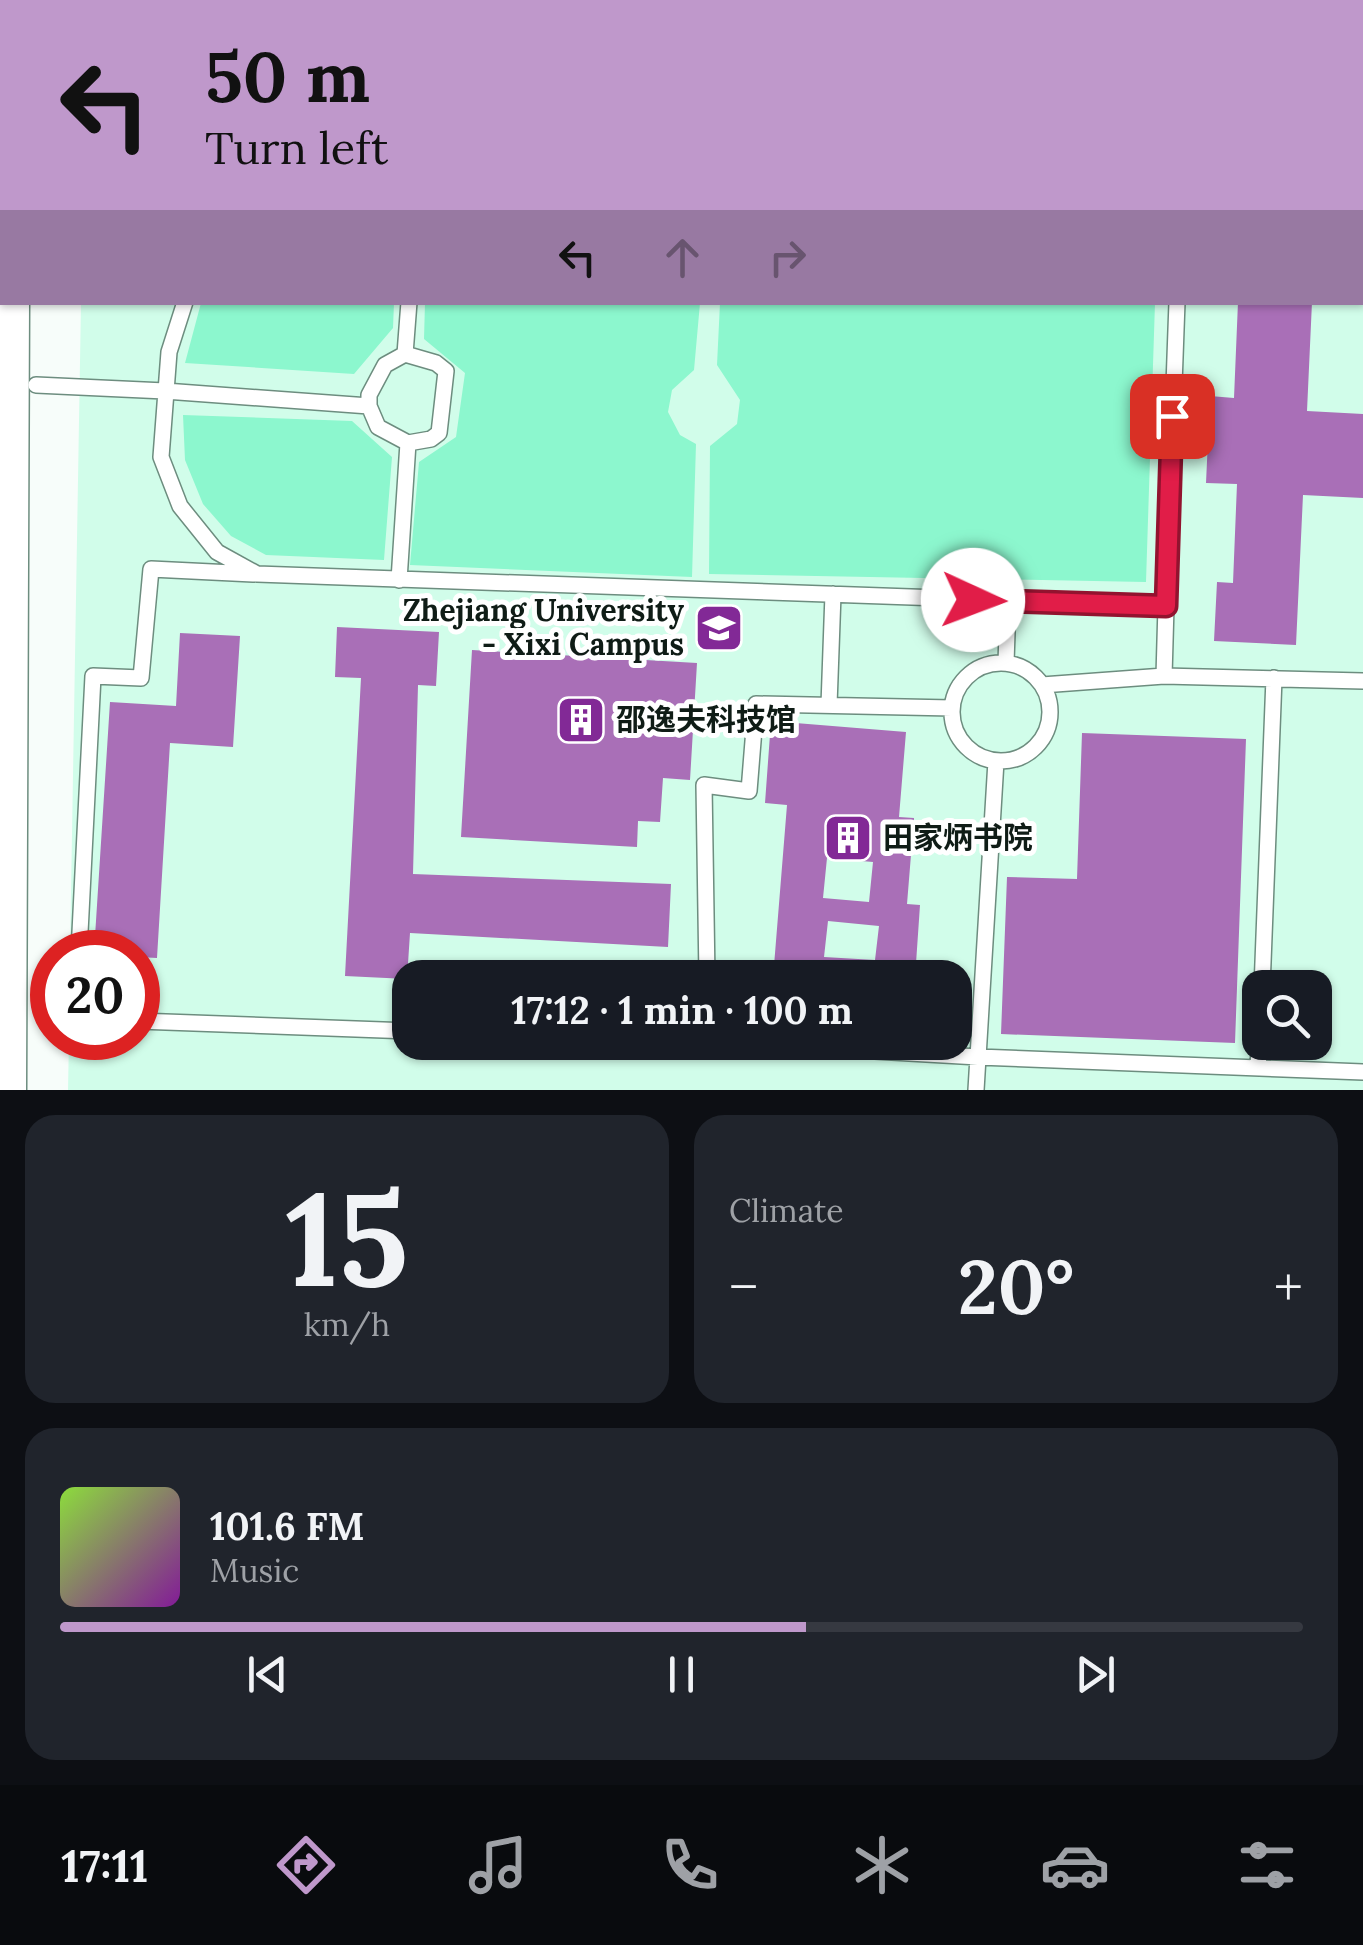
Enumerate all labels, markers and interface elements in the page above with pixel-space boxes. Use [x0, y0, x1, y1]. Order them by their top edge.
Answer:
text: 50 m [205, 32, 370, 121]
icon: left [40, 40, 170, 170]
text: Turn left [205, 119, 388, 176]
icon: left [550, 230, 605, 285]
icon: ahead [655, 230, 710, 285]
icon: right [760, 230, 815, 285]
pin [1130, 374, 1215, 459]
icon: arrive [1145, 389, 1200, 444]
position arrow [921, 548, 1025, 652]
place label: Zhejiang University - Xixi Campus [403, 591, 684, 663]
school or university icon: Zhejiang University - Xixi Campus [693, 602, 745, 654]
building icon: 邵逸夫科技馆 [555, 694, 607, 746]
place label: 邵逸夫科技馆 [616, 700, 796, 738]
building icon: 田家炳书院 [822, 812, 874, 864]
place label: 田家炳书院 [883, 818, 1033, 856]
speed limit sign: 20 [30, 930, 160, 1060]
map controls [1242, 970, 1332, 1060]
button: search [1242, 970, 1332, 1060]
text: 17:12 · 1 min · 100 m [511, 986, 853, 1034]
text: 15 [286, 1155, 408, 1322]
text: Climate [729, 1190, 844, 1231]
text: 20° [958, 1239, 1074, 1335]
text: − [729, 1252, 758, 1322]
text: + [1274, 1252, 1303, 1322]
text: km/h [304, 1304, 390, 1345]
text: 101.6 FM [210, 1502, 364, 1550]
text: Music [210, 1550, 299, 1591]
icon: previous [240, 1647, 295, 1702]
icon: pause [654, 1647, 709, 1702]
icon: next [1068, 1647, 1123, 1702]
icon: directions [271, 1830, 341, 1900]
icon: music [463, 1830, 533, 1900]
icon: phone [655, 1830, 725, 1900]
icon: climate [847, 1830, 917, 1900]
icon: car [1040, 1830, 1110, 1900]
icon: filters [1232, 1830, 1302, 1900]
text: 17:11 [61, 1837, 148, 1894]

